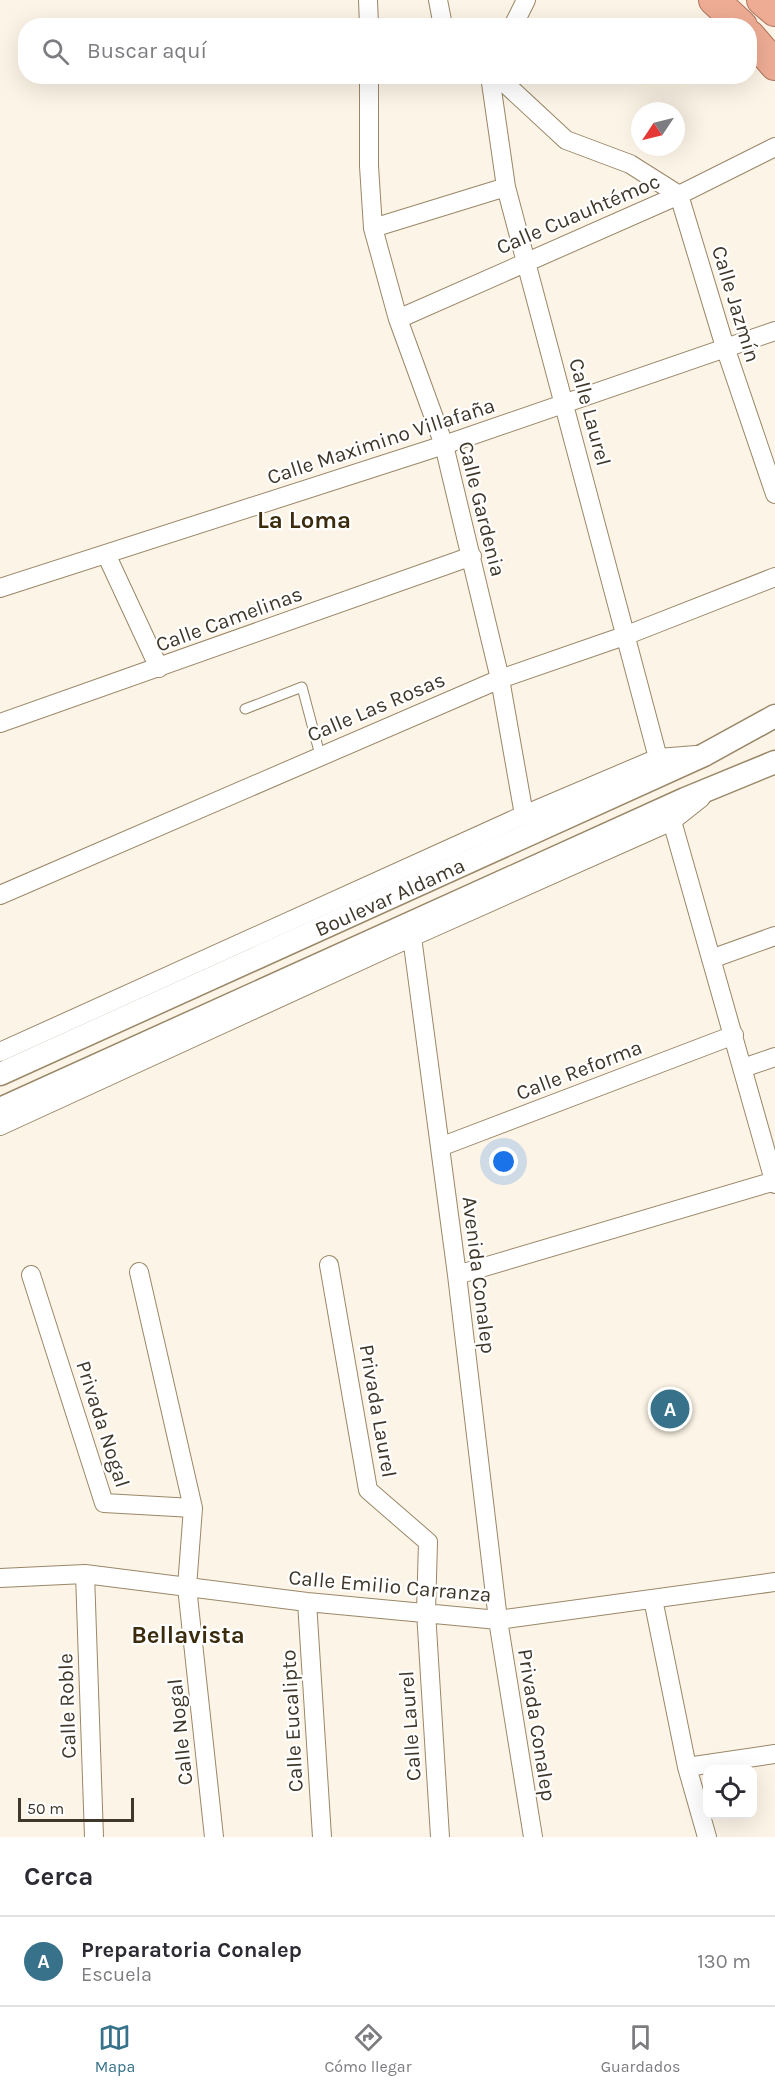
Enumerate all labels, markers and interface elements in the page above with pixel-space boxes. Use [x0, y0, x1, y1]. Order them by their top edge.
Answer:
search box [18, 18, 757, 84]
icon: search [39, 35, 72, 68]
text: Buscar aquí [87, 38, 207, 64]
north arrow [631, 102, 685, 156]
street label: Calle Cuauhtémoc [493, 169, 663, 259]
street label: Calle Jazmín [707, 243, 765, 365]
street label: Calle Laurel [564, 356, 616, 468]
street label: Calle Maximino Villafaña [264, 393, 498, 489]
street label: Calle Gardenia [454, 439, 510, 579]
district label: La Loma [257, 506, 351, 534]
street label: Calle Camelinas [152, 581, 306, 657]
street label: Calle Las Rosas [303, 667, 449, 747]
street label: Boulevar Aldama [311, 853, 469, 942]
street label: Calle Reforma [513, 1035, 645, 1105]
your location [489, 1147, 518, 1176]
street label: Avenida Conalep [457, 1195, 501, 1355]
street label: Privada Laurel [354, 1342, 402, 1480]
street label: Privada Nogal [71, 1358, 135, 1490]
pin: A [650, 1386, 690, 1432]
street label: Calle Emilio Carranza [288, 1565, 492, 1607]
district label: Bellavista [131, 1621, 245, 1649]
street label: Privada Conalep [513, 1647, 561, 1803]
street label: Calle Eucalipto [276, 1649, 308, 1793]
street label: Calle Roble [53, 1653, 81, 1759]
street label: Calle Laurel [394, 1670, 426, 1782]
street label: Calle Nogal [162, 1677, 198, 1787]
map controls [703, 1765, 757, 1819]
button: locate [703, 1765, 757, 1819]
scale bar [18, 1795, 134, 1822]
text: 50 m [27, 1799, 64, 1818]
text: Cerca [24, 1861, 93, 1892]
text: Preparatoria Conalep [81, 1937, 302, 1963]
text: A [37, 1950, 50, 1973]
text: 130 m [697, 1950, 751, 1973]
text: Escuela [81, 1963, 152, 1986]
tab: Mapa [95, 2021, 135, 2076]
tab: Cómo llegar [325, 2021, 411, 2076]
tab: Guardados [601, 2021, 680, 2076]

